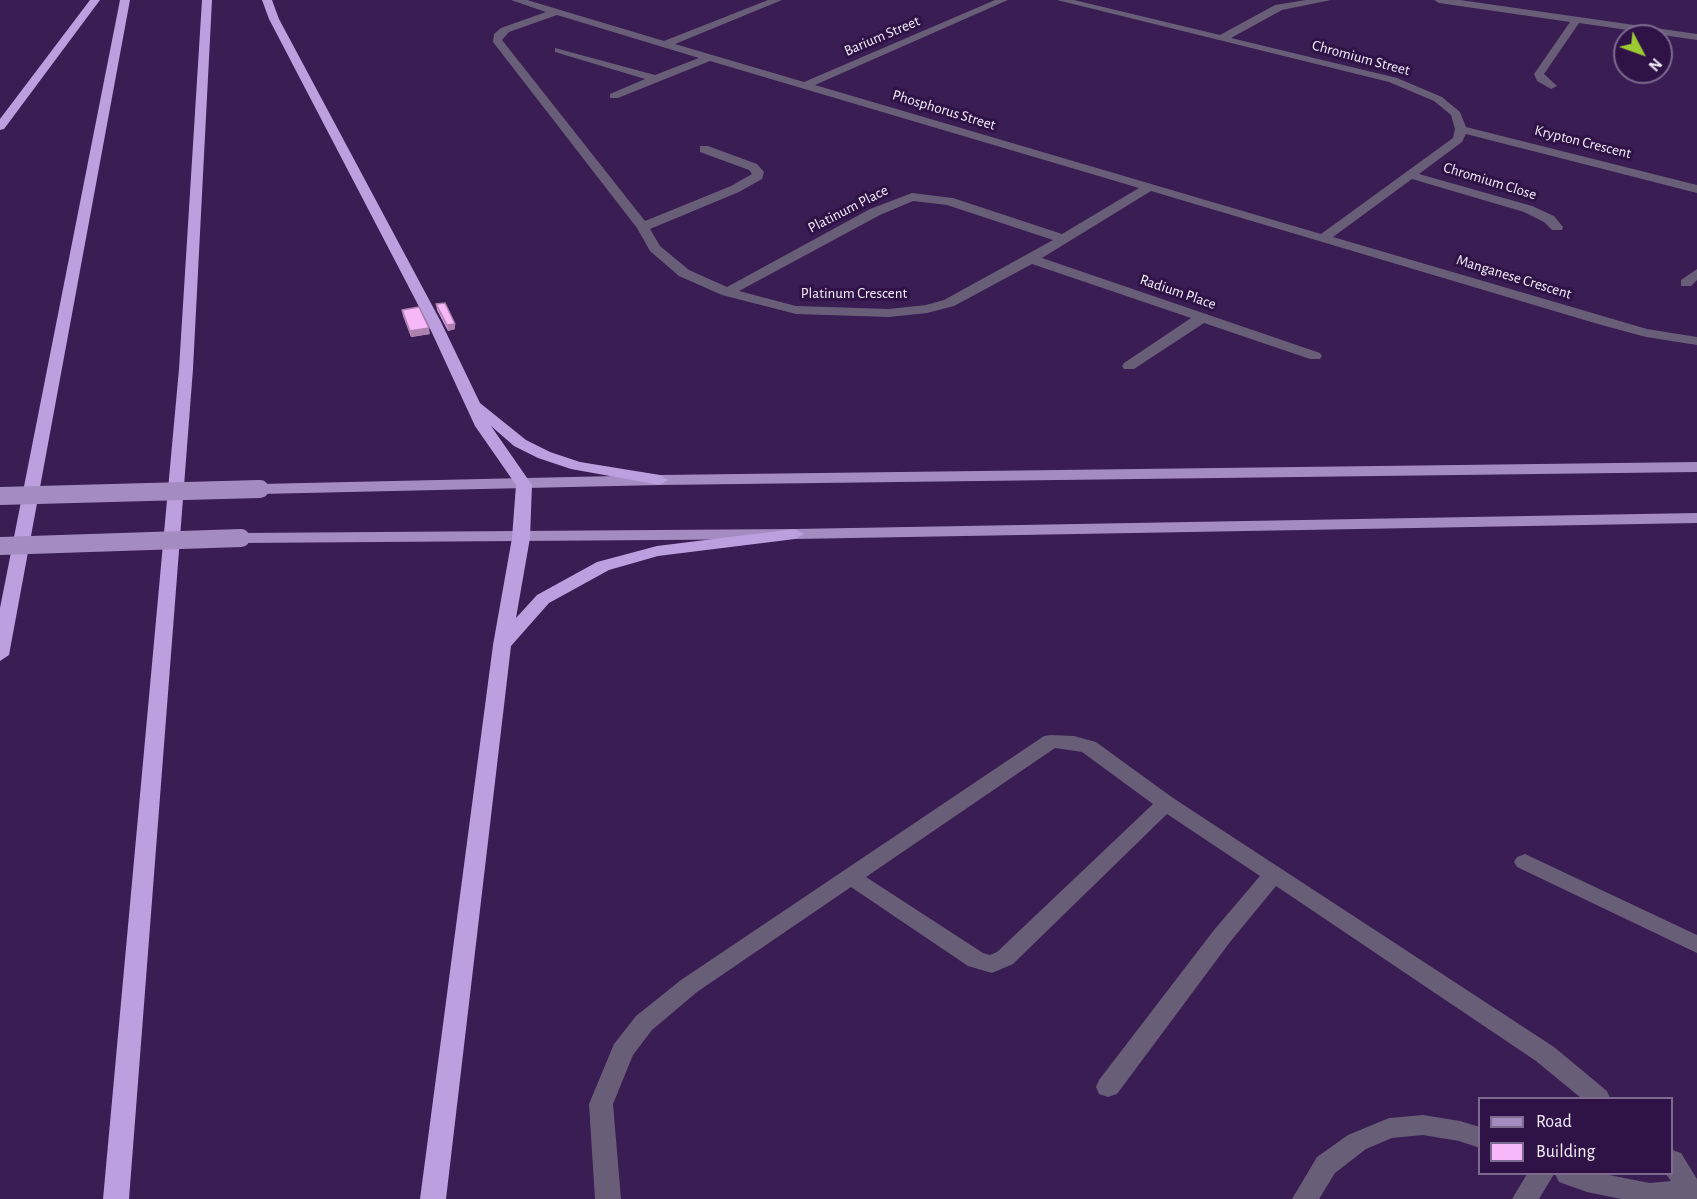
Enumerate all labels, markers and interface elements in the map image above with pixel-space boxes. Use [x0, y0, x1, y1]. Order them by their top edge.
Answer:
street label: Barium Street [841, 12, 923, 60]
north arrow [1613, 24, 1673, 84]
street label: Chromium Street [1310, 36, 1412, 80]
text: N [1645, 55, 1665, 74]
street label: Phosphorus Street [890, 86, 998, 134]
street label: Krypton Crescent [1533, 121, 1633, 163]
street label: Chromium Close [1441, 158, 1539, 204]
street label: Platinum Place [805, 181, 891, 237]
street label: Manganese Crescent [1454, 251, 1574, 303]
street label: Radium Place [1138, 271, 1218, 313]
street label: Platinum Crescent [801, 284, 907, 302]
legend [1478, 1097, 1673, 1175]
text: Road [1536, 1113, 1572, 1131]
text: Building [1536, 1143, 1595, 1161]

